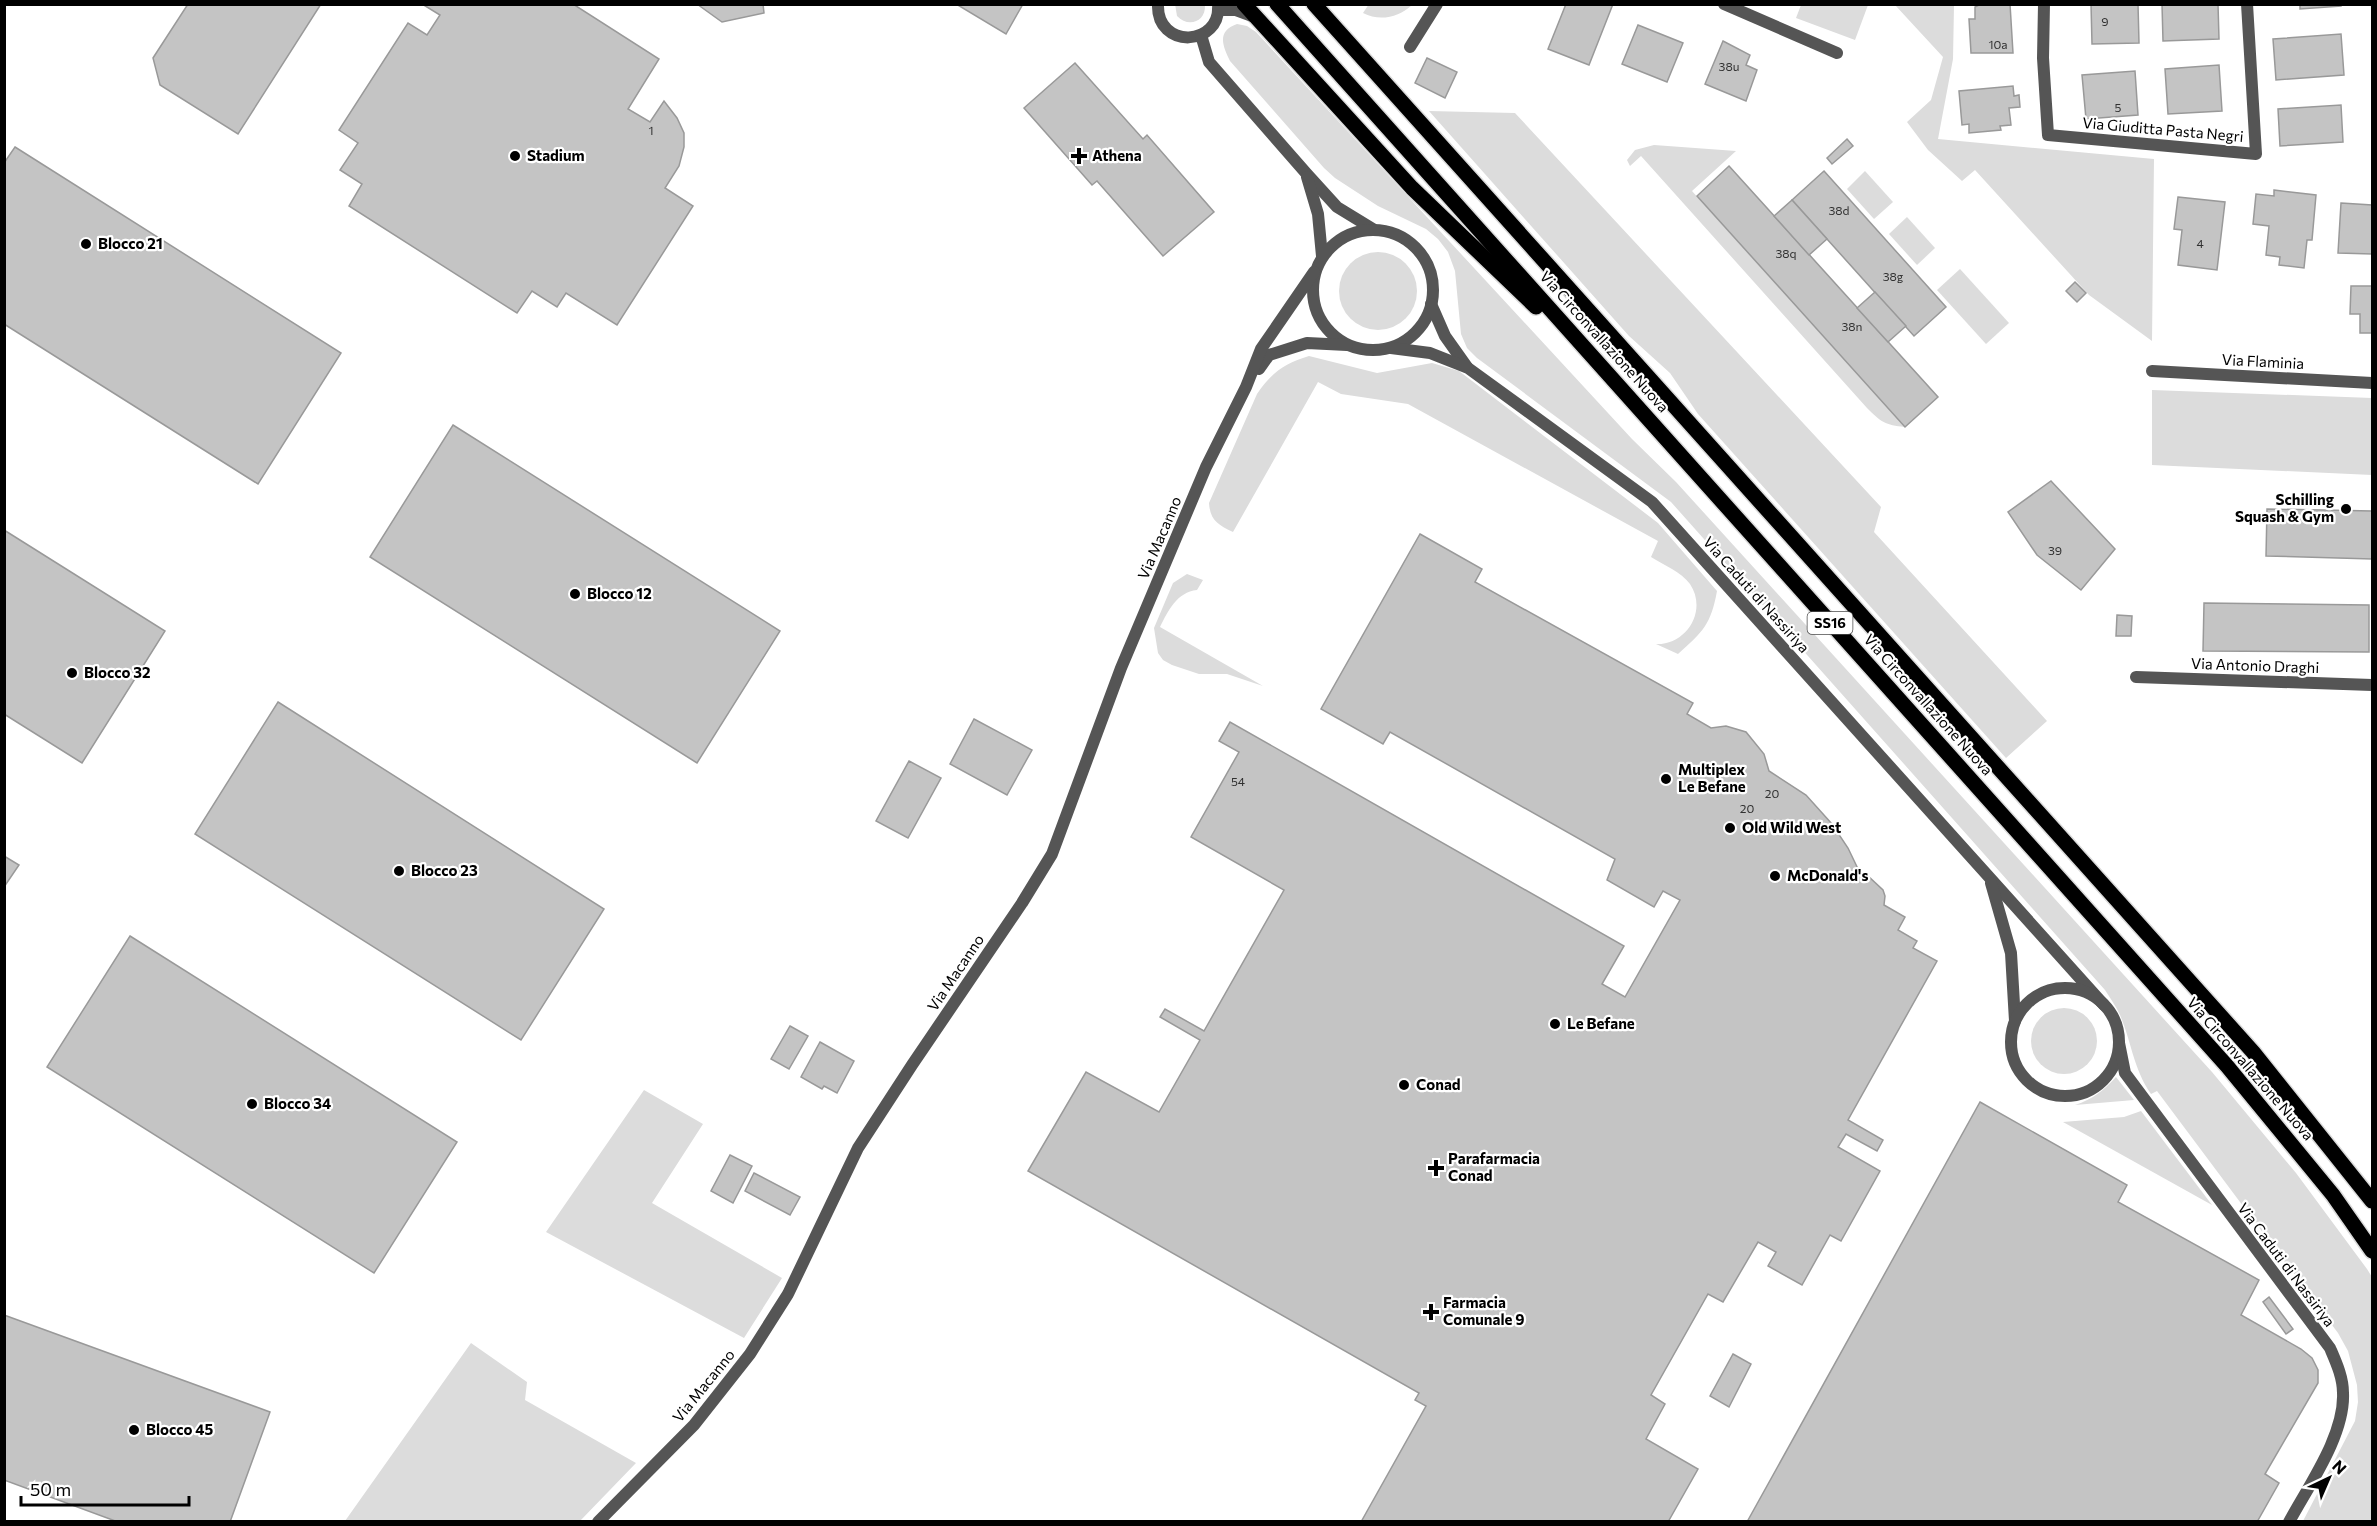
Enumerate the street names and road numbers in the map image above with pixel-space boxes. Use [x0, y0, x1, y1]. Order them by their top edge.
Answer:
street label: Via Giuditta Pasta Negri [2082, 113, 2244, 145]
street label: Via Circonvallazione Nuova [1537, 267, 1673, 416]
street label: Via Flaminia [2221, 350, 2305, 372]
street label: Via Macanno [1134, 493, 1185, 582]
street label: Via Caduti di Nassiriya [1700, 532, 1814, 656]
road number: SS16 [1808, 612, 1852, 634]
street label: Via Circonvallazione Nuova [1861, 630, 1997, 779]
street label: Via Antonio Draghi [2191, 654, 2320, 676]
street label: Via Macanno [923, 931, 987, 1014]
street label: Via Circonvallazione Nuova [2184, 993, 2318, 1144]
street label: Via Caduti di Nassiriya [2234, 1199, 2339, 1330]
street label: Via Macanno [668, 1345, 738, 1425]

